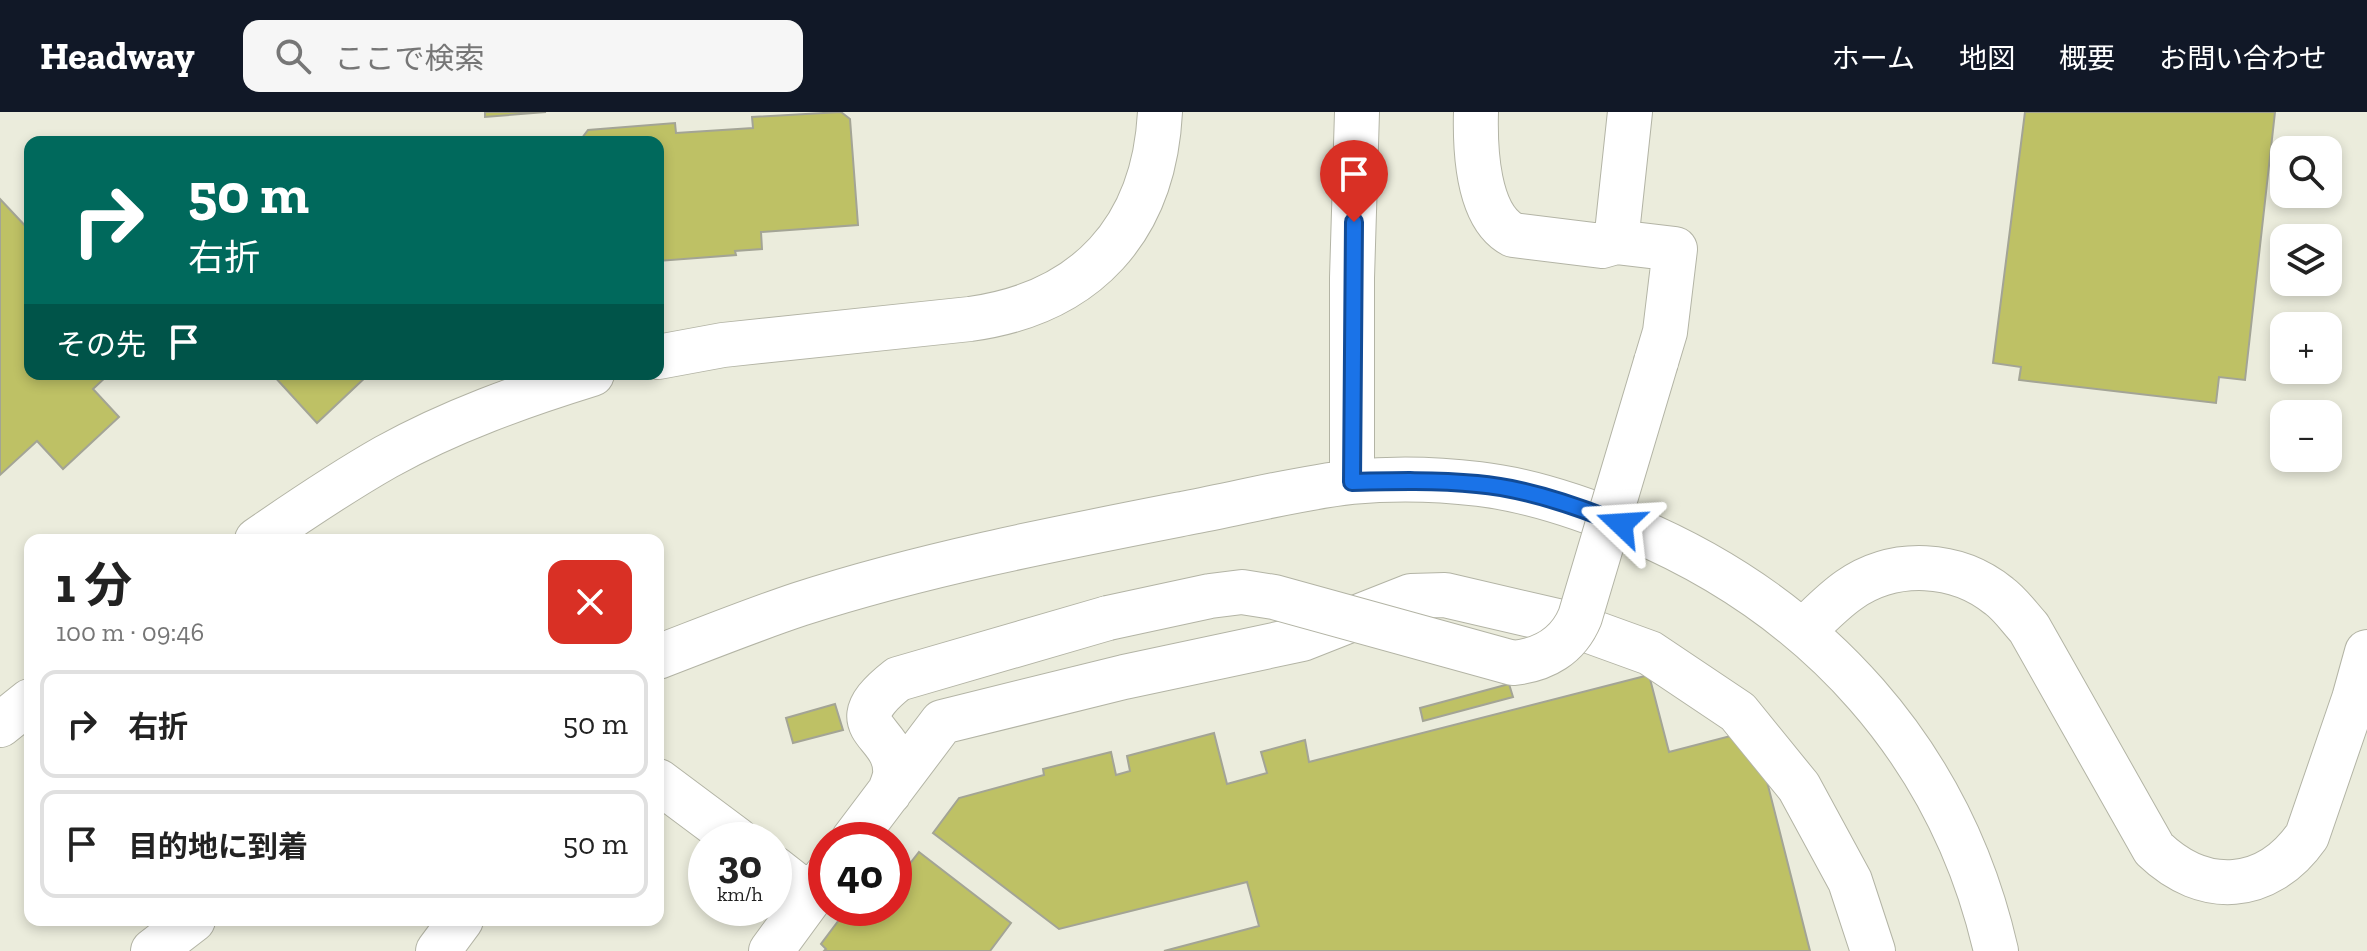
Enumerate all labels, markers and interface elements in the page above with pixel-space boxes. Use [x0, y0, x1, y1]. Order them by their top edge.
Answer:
search box [243, 20, 803, 92]
text: Headway [40, 33, 195, 79]
icon: search [271, 34, 315, 78]
text: ここで検索 [335, 41, 485, 77]
text: ホーム [1832, 42, 1915, 75]
text: 地図 [1959, 42, 2015, 75]
text: 概要 [2059, 42, 2115, 75]
text: お問い合わせ [2159, 42, 2327, 75]
map controls [2270, 136, 2342, 472]
button: search [2270, 136, 2342, 208]
pin [1320, 140, 1388, 222]
icon: arrive [1332, 152, 1376, 196]
text: 50 m [188, 160, 309, 227]
icon: right [56, 168, 160, 272]
button: layers [2270, 224, 2342, 296]
text: 右折 [188, 236, 260, 279]
button: + [2270, 312, 2342, 384]
icon: arrive [162, 320, 206, 364]
text: その先 [56, 327, 146, 363]
button: − [2270, 400, 2342, 472]
position arrow [1579, 482, 1663, 566]
text: 1 分 [56, 557, 132, 614]
button: close [548, 560, 632, 644]
text: 100 m · 09:46 [56, 616, 204, 648]
icon: right [60, 702, 104, 746]
text: 50 m [563, 706, 628, 742]
text: 右折 [128, 709, 188, 745]
icon: arrive [60, 822, 104, 866]
speed limit sign: 40 [808, 822, 912, 926]
text: 50 m [563, 826, 628, 862]
text: 目的地に到着 [128, 829, 308, 865]
text: 30 [718, 840, 762, 888]
text: km/h [717, 882, 763, 906]

